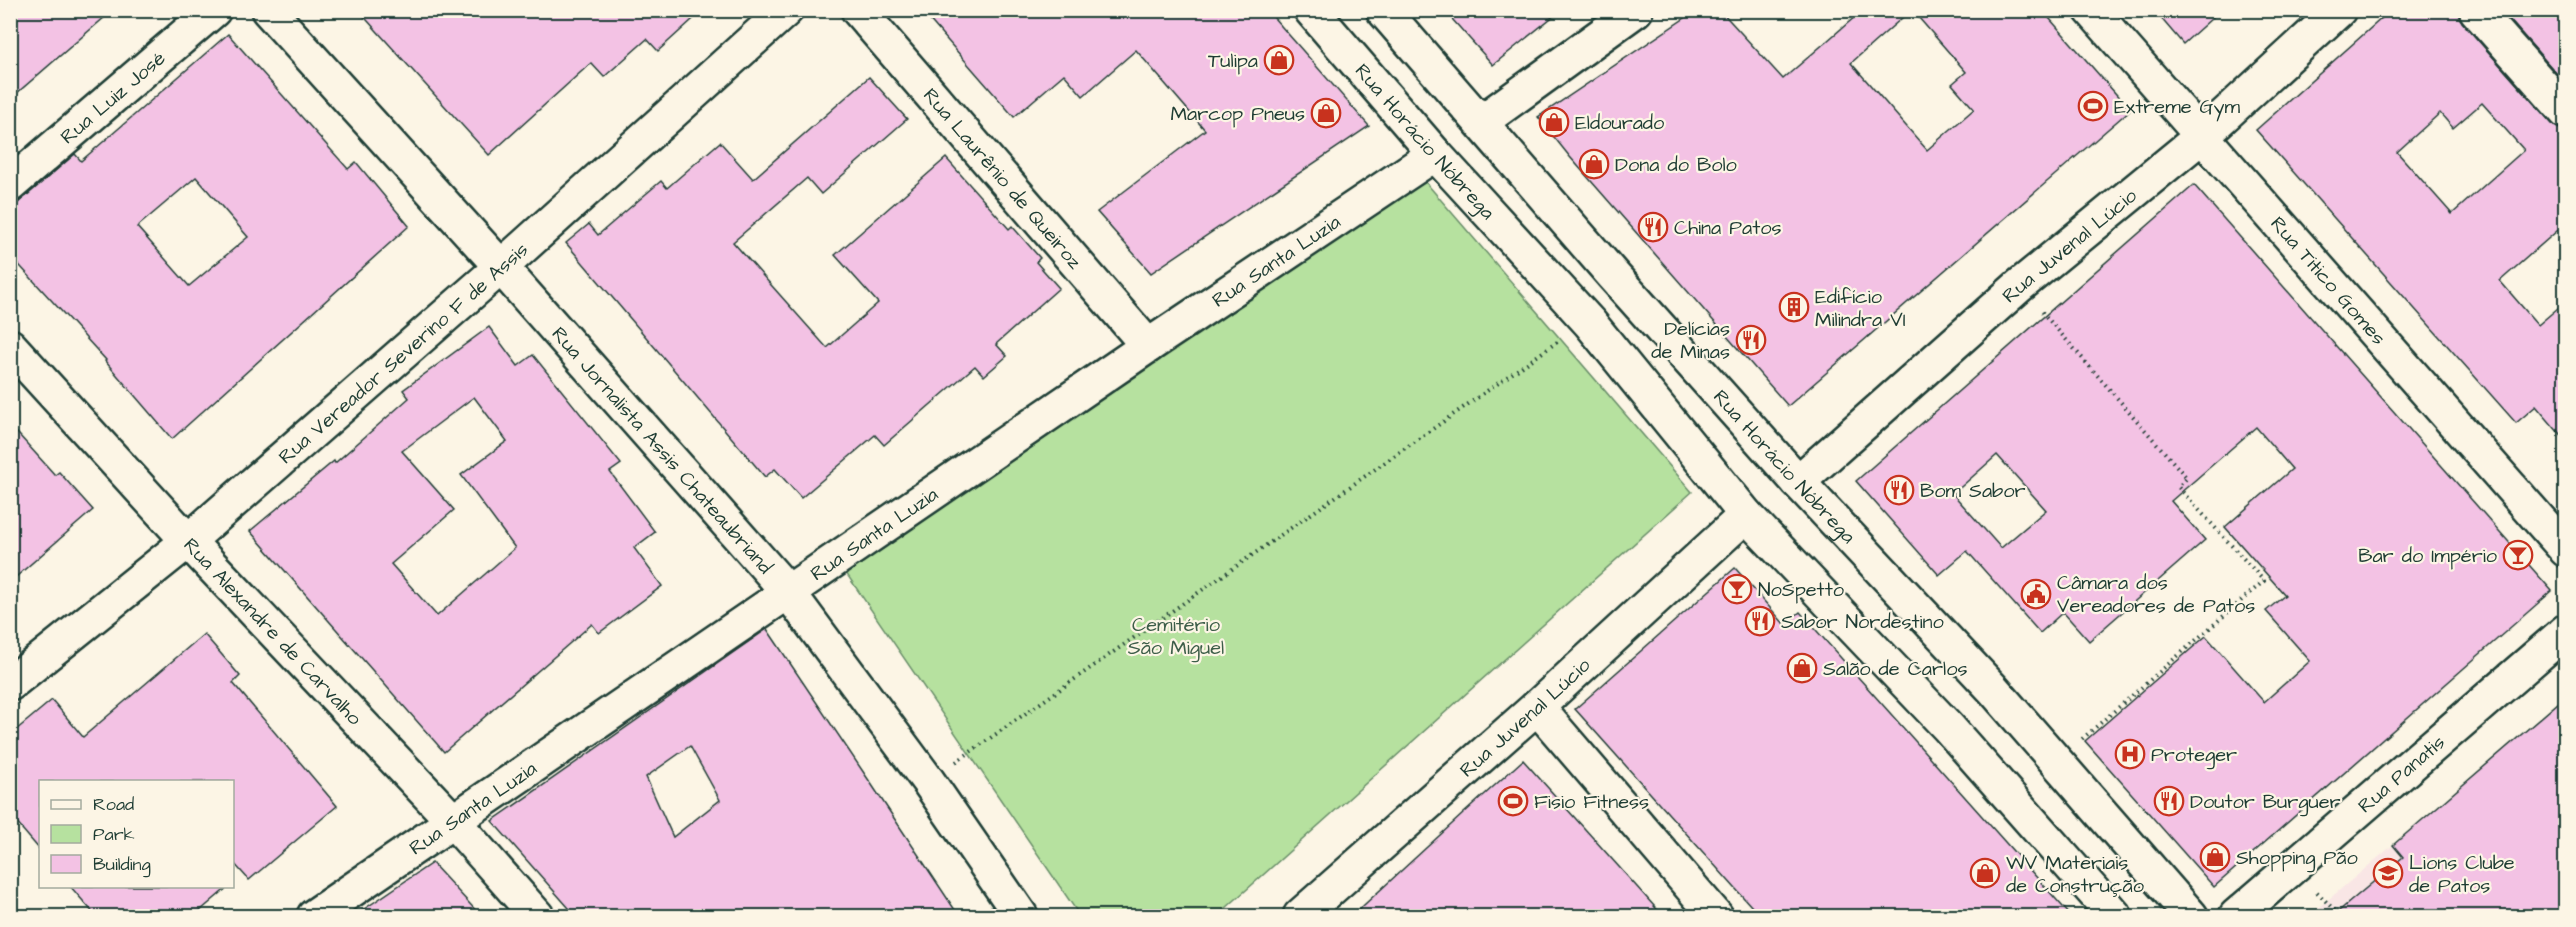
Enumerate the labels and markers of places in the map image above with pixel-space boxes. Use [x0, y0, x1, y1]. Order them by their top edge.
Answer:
shop icon: Tulipa [1263, 44, 1295, 76]
place label: Tulipa [1208, 47, 1258, 75]
sports icon: Extreme Gym [2077, 90, 2109, 122]
place label: Extreme Gym [2114, 93, 2240, 122]
shop icon: Marcop Pneus [1310, 97, 1342, 129]
place label: Marcop Pneus [1170, 100, 1305, 128]
shop icon: Eldourado [1538, 106, 1570, 138]
place label: Eldourado [1575, 109, 1664, 137]
shop icon: Dona do Bolo [1578, 148, 1610, 180]
place label: Dona do Bolo [1615, 151, 1737, 179]
restaurant icon: China Patos [1637, 211, 1669, 243]
place label: China Patos [1674, 214, 1782, 242]
place label: Edifício Milindra VI [1815, 283, 1906, 334]
building icon: Edifício Milindra VI [1778, 291, 1810, 323]
place label: Delícias de Minas [1651, 315, 1730, 366]
restaurant icon: Delícias de Minas [1735, 324, 1767, 356]
restaurant icon: Bom Sabor [1883, 474, 1915, 506]
place label: Bom Sabor [1920, 477, 2026, 505]
bar icon: Bar do Império [2502, 539, 2534, 571]
place label: Bar do Império [2358, 542, 2497, 570]
place label: Câmara dos Vereadores de Patos [2057, 569, 2255, 620]
bar icon: NoSpetto [1721, 573, 1753, 605]
place label: NoSpetto [1758, 576, 1844, 604]
public building icon: Câmara dos Vereadores de Patos [2020, 578, 2052, 610]
restaurant icon: Sabor Nordestino [1744, 605, 1776, 637]
place label: Sabor Nordestino [1781, 608, 1944, 636]
shop icon: Salão de Carlos [1786, 652, 1818, 684]
place label: Salão de Carlos [1823, 655, 1968, 683]
hospital icon: Proteger [2114, 738, 2146, 770]
place label: Proteger [2151, 741, 2237, 770]
sports icon: Fisio Fitness [1497, 785, 1529, 817]
restaurant icon: Doutor Burguer [2153, 785, 2185, 817]
place label: Fisio Fitness [1534, 788, 1649, 816]
place label: Doutor Burguer [2190, 788, 2341, 817]
shop icon: Shopping Pão [2199, 841, 2231, 873]
place label: Shopping Pão [2236, 844, 2358, 873]
place label: WV Materiais de Construção [2006, 849, 2144, 900]
place label: Lions Clube de Patos [2409, 849, 2515, 900]
shop icon: WV Materiais de Construção [1969, 857, 2001, 889]
school or university icon: Lions Clube de Patos [2372, 857, 2404, 889]

